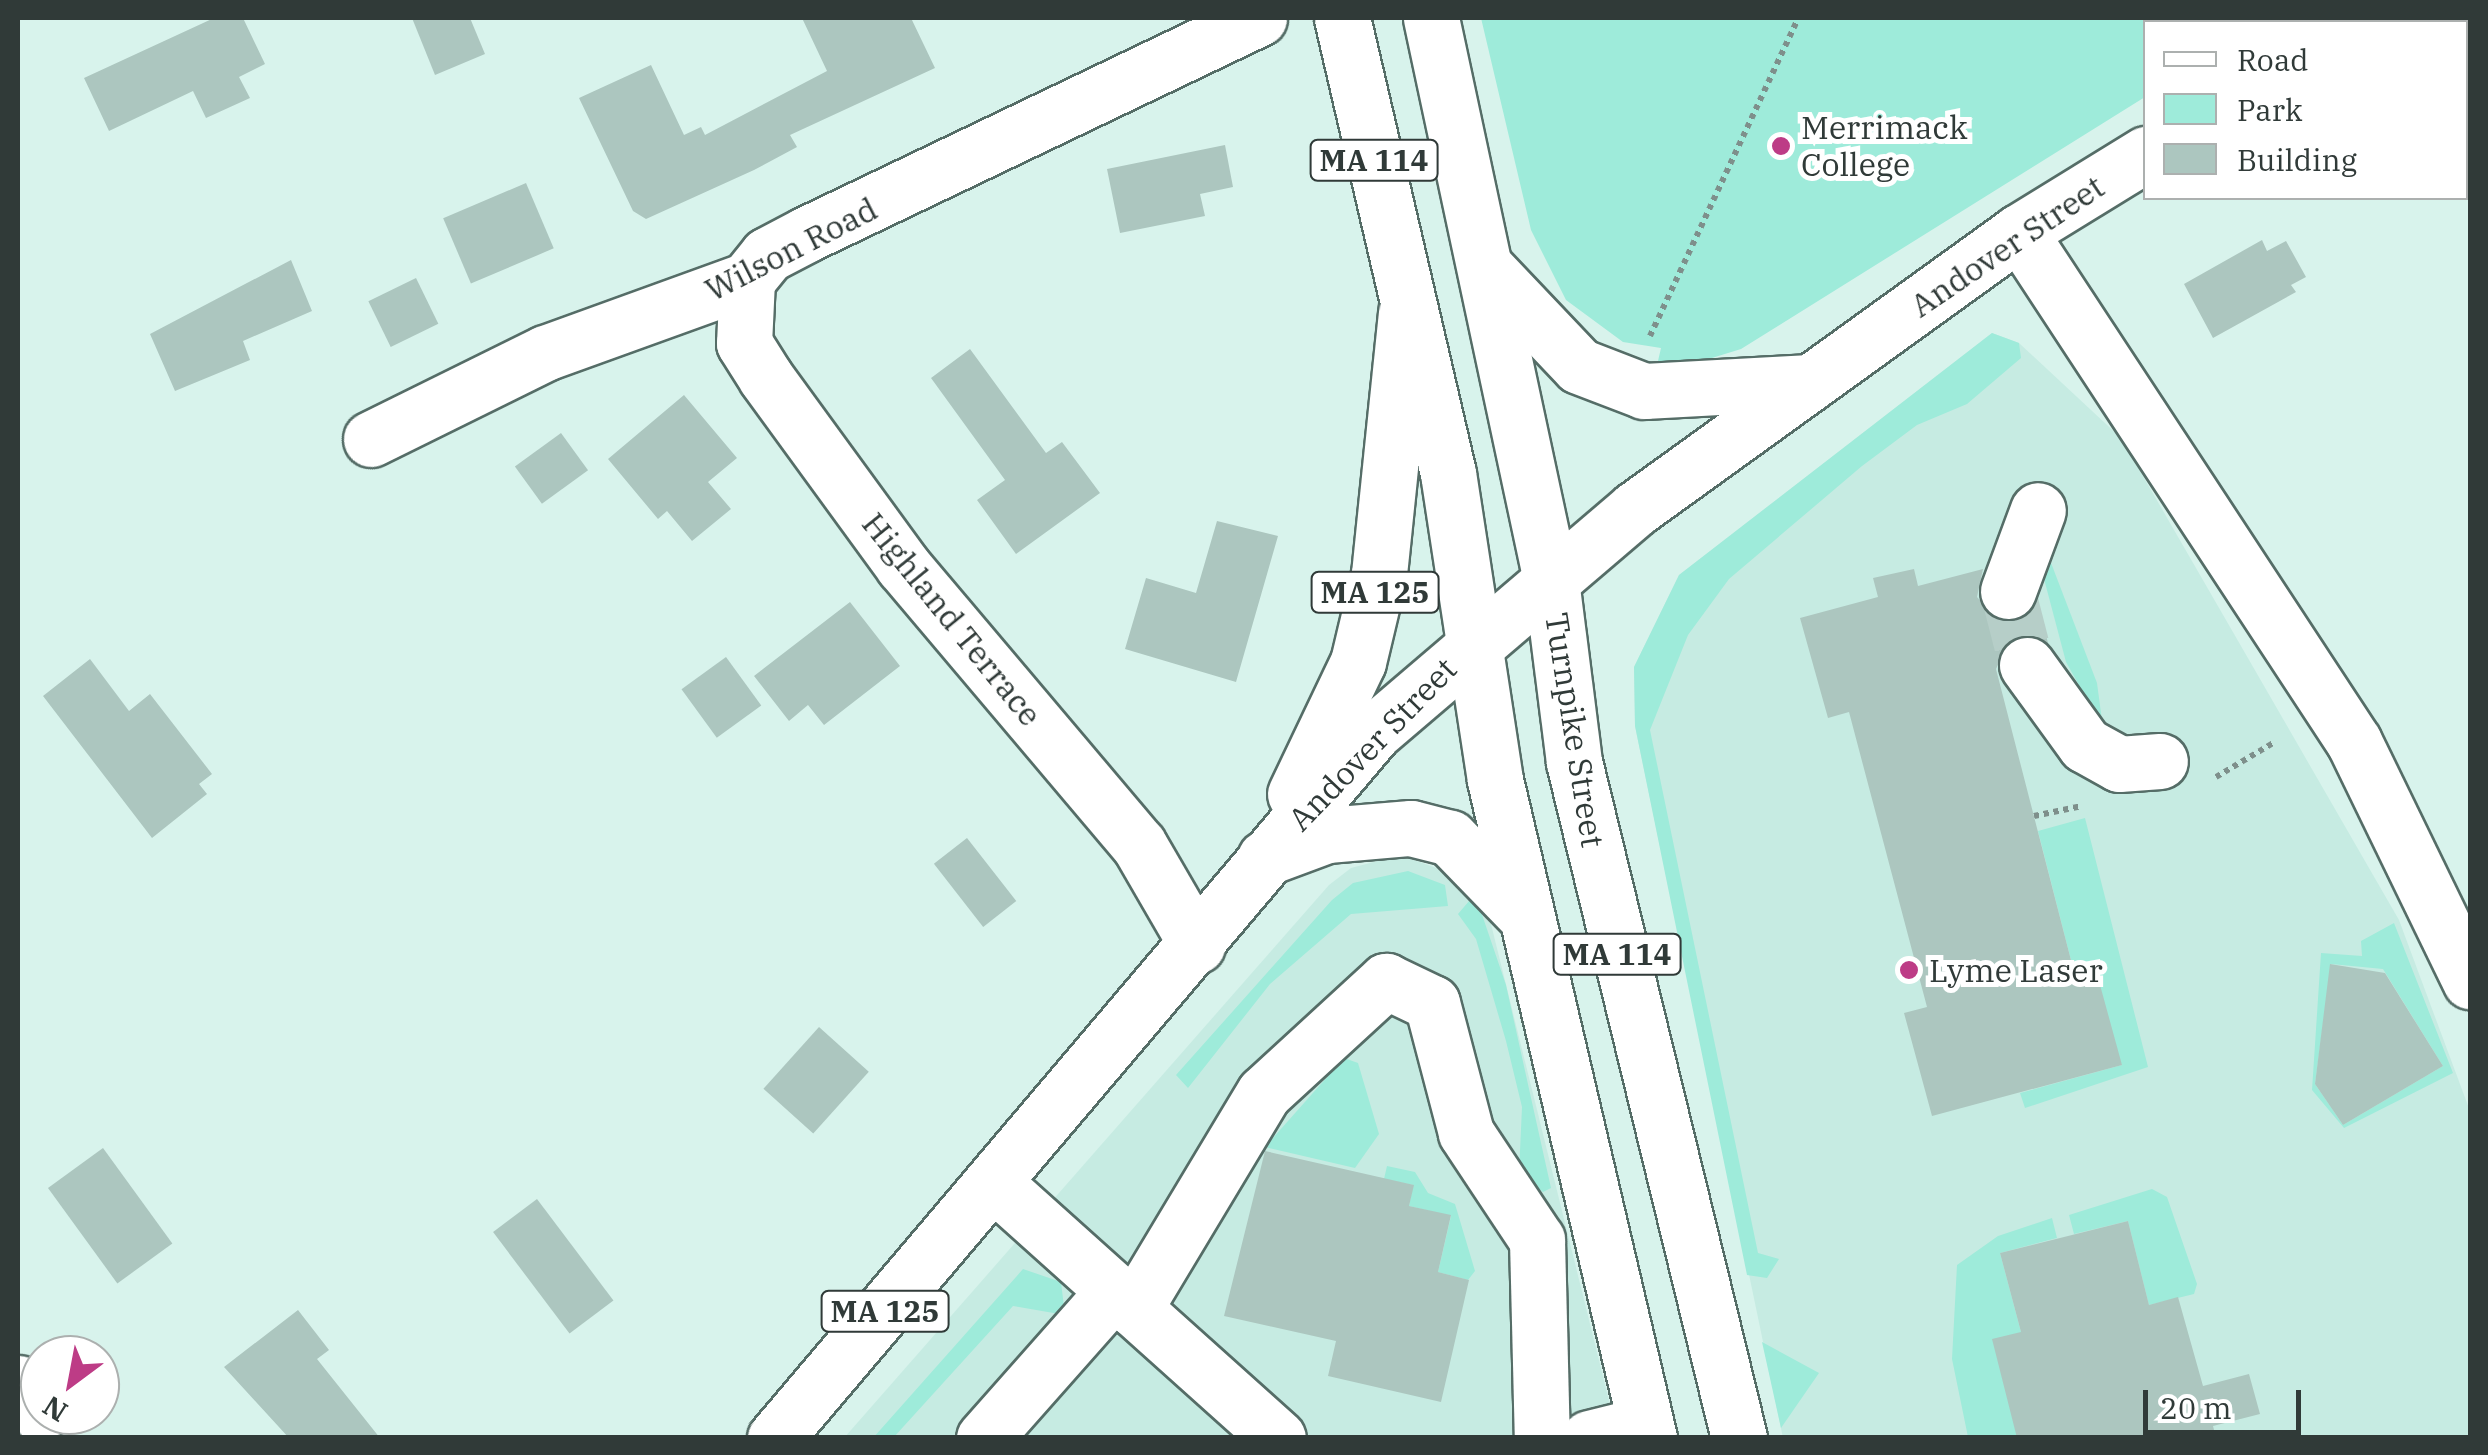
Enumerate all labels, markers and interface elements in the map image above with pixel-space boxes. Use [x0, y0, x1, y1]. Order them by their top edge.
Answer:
legend [2143, 20, 2468, 200]
text: Road [2237, 40, 2309, 79]
text: Park [2237, 90, 2303, 129]
place label: Merrimack College [1801, 109, 1968, 184]
road number: MA 114 [1309, 135, 1439, 185]
marker: Merrimack College [1770, 135, 1792, 157]
text: Building [2237, 140, 2357, 179]
street label: Andover Street [1903, 167, 2111, 325]
street label: Wilson Road [699, 189, 883, 309]
street label: Highland Terrace [854, 505, 1050, 733]
road number: MA 125 [1310, 567, 1440, 617]
street label: Turnpike Street [1537, 610, 1613, 850]
street label: Andover Street [1280, 650, 1464, 838]
road number: MA 114 [1552, 929, 1682, 979]
place label: Lyme Laser [1929, 951, 2103, 989]
marker: Lyme Laser [1898, 959, 1920, 981]
road number: MA 125 [820, 1286, 950, 1336]
north arrow [20, 1335, 120, 1435]
scale bar [2148, 1370, 2306, 1432]
text: N [36, 1388, 74, 1431]
text: 20 m [2160, 1388, 2232, 1427]

